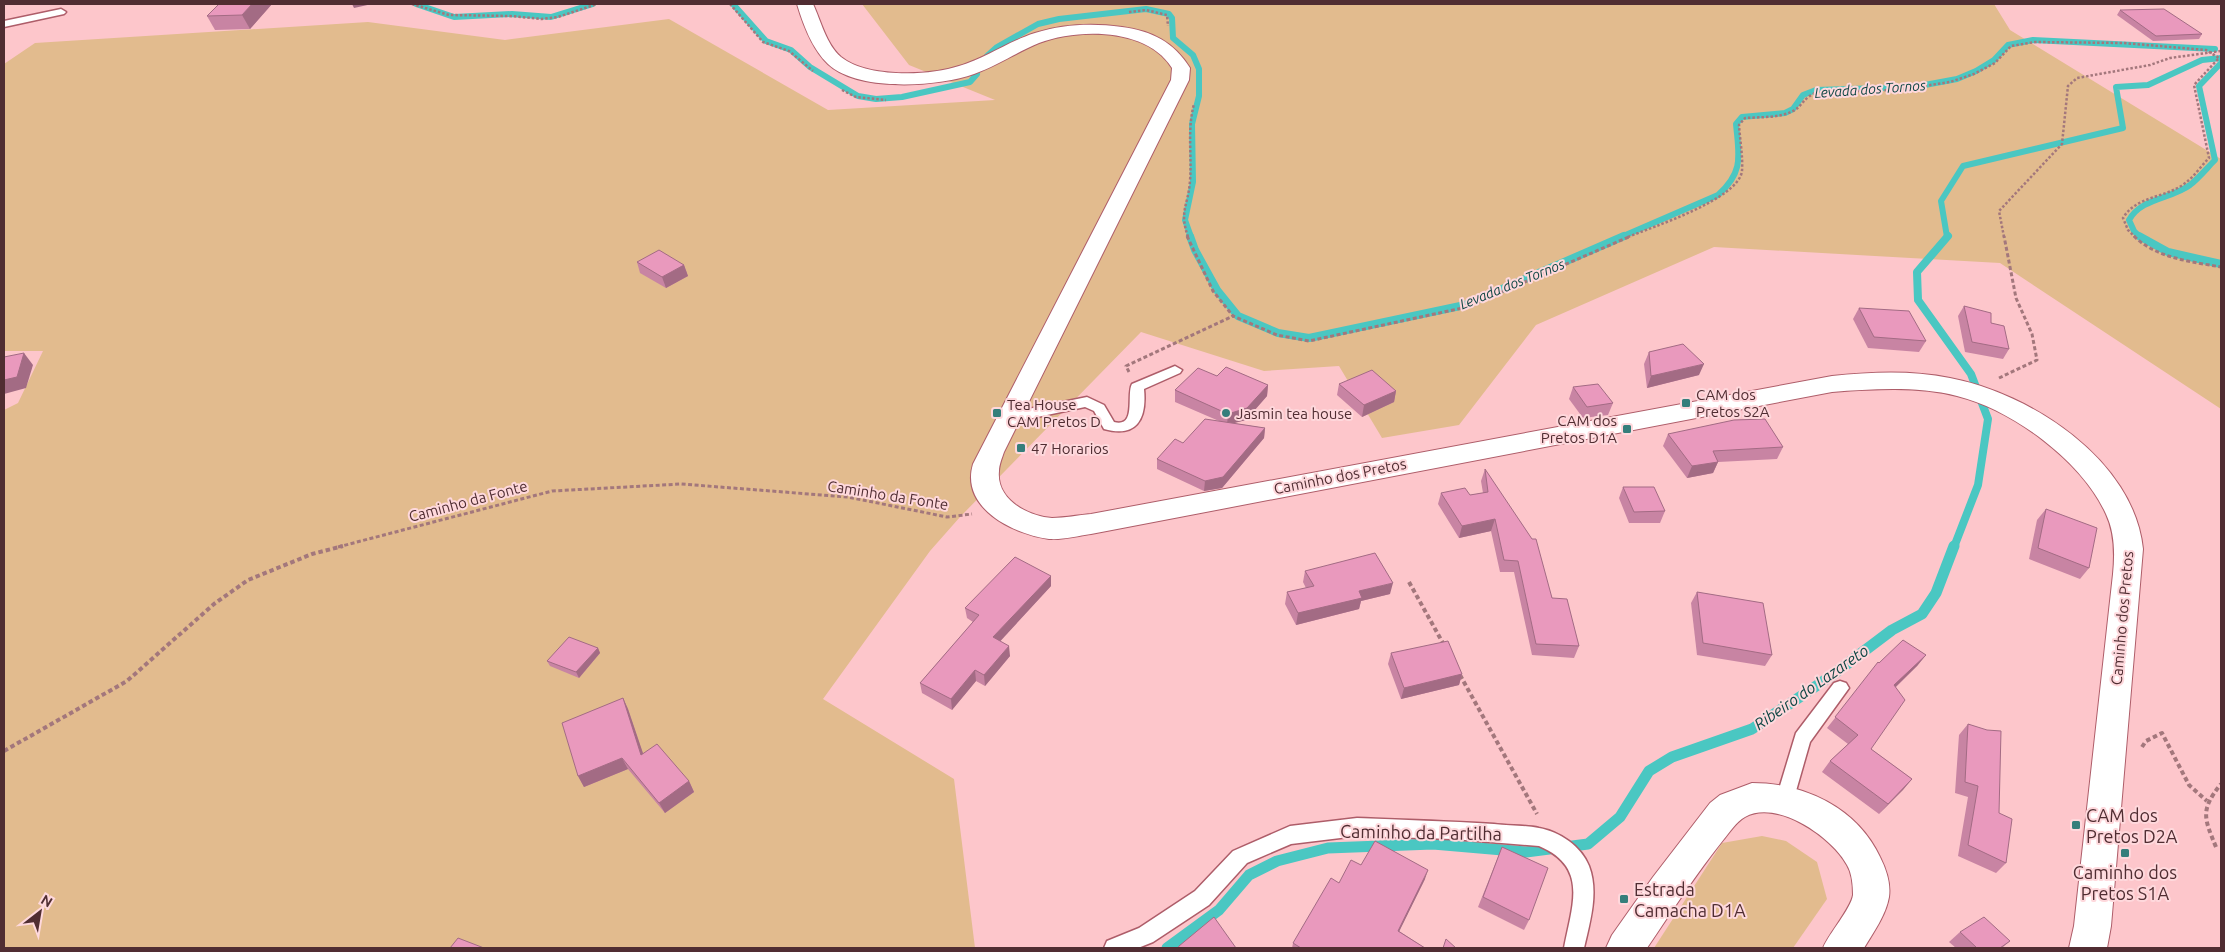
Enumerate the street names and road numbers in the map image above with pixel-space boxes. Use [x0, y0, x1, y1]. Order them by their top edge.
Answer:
street label: Caminho dos Pretos [1272, 455, 1408, 497]
street label: Caminho da Fonte [407, 477, 529, 525]
street label: Caminho da Fonte [826, 477, 950, 513]
street label: Caminho dos Pretos [2108, 550, 2136, 686]
street label: Caminho da Partilha [1340, 821, 1502, 843]

